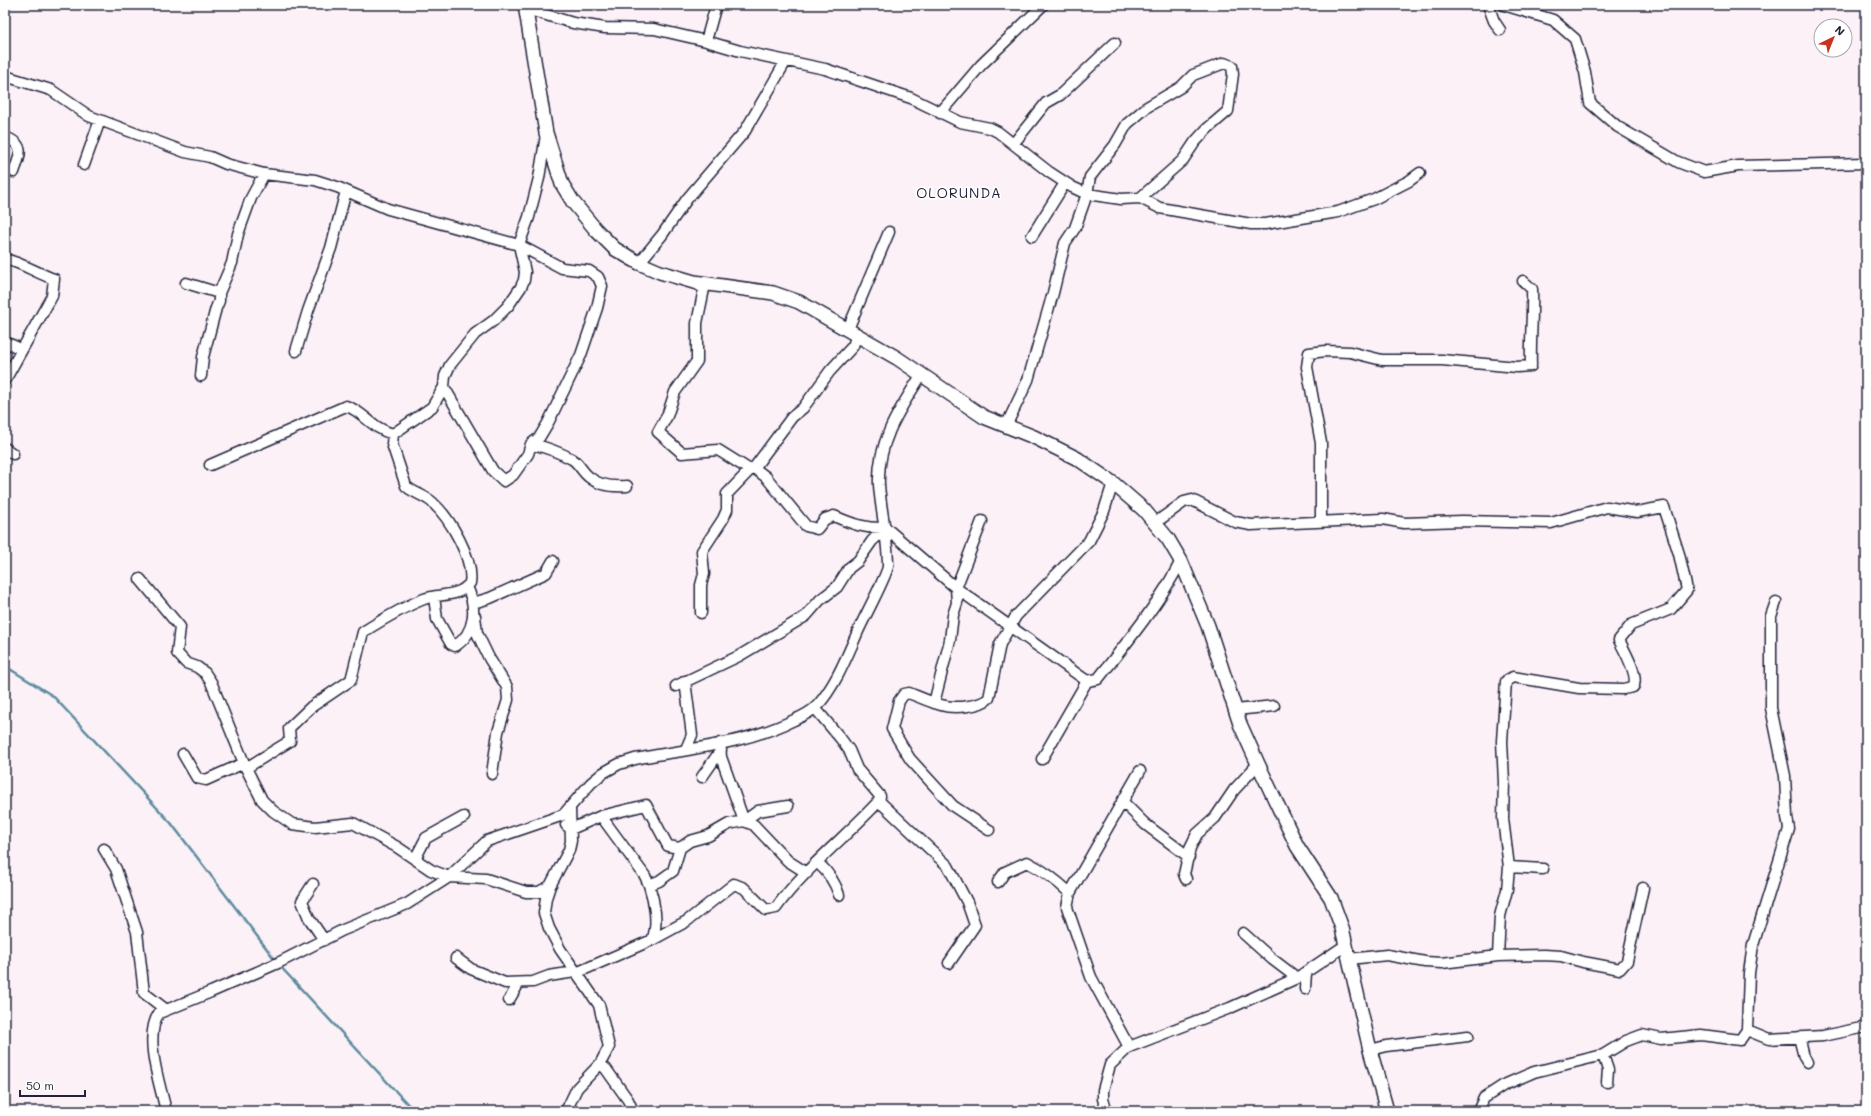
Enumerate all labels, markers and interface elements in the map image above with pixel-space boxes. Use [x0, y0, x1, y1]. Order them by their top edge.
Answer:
north arrow [1813, 18, 1853, 58]
text: N [1832, 22, 1848, 39]
district label: OLORUNDA [916, 183, 1002, 202]
scale bar [20, 1072, 85, 1098]
text: 50 m [26, 1077, 54, 1093]

